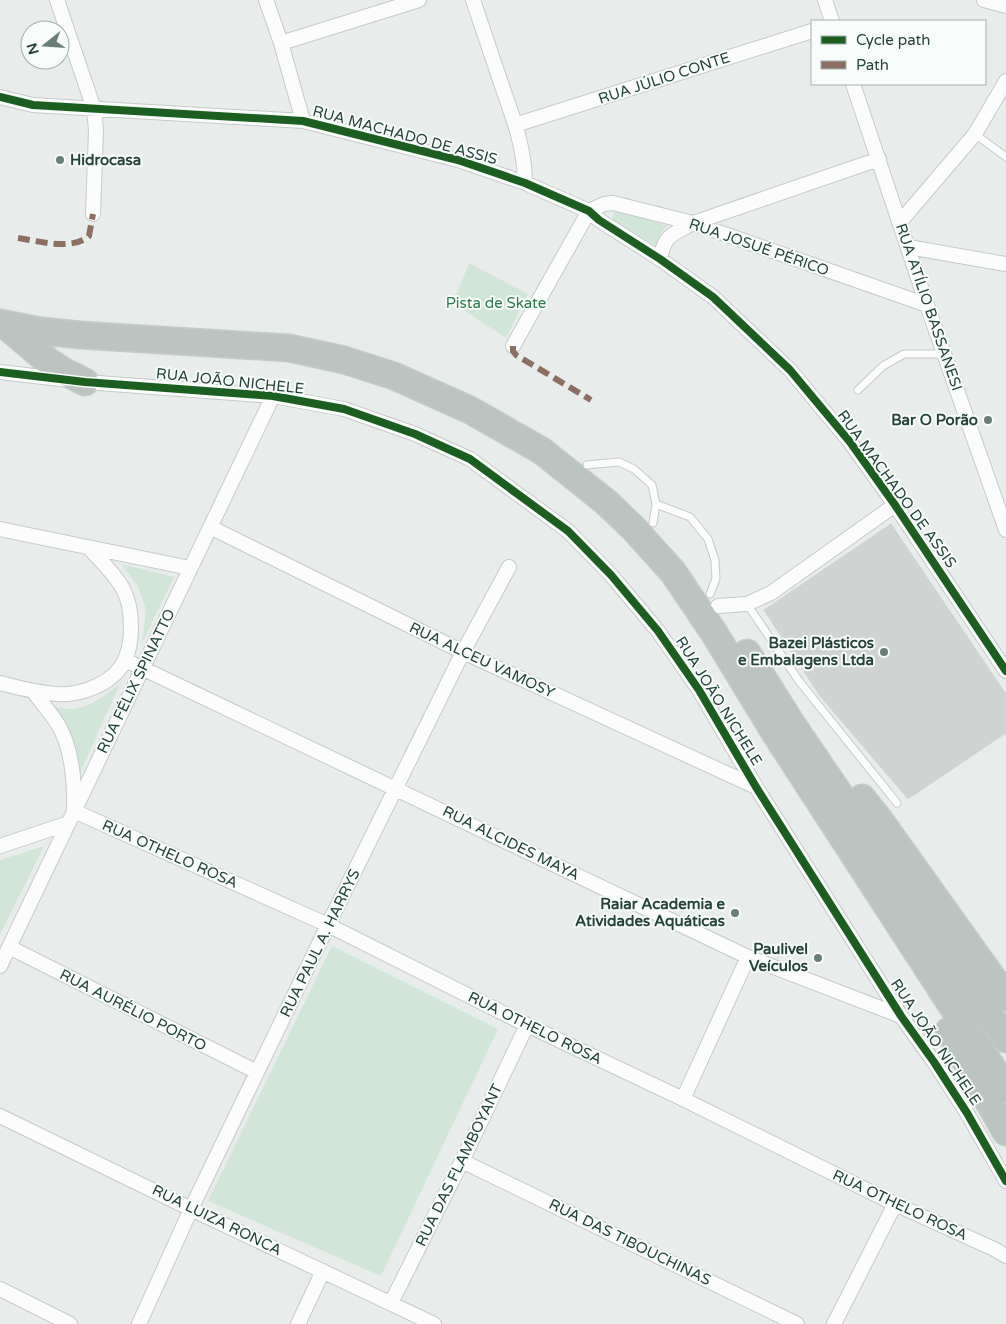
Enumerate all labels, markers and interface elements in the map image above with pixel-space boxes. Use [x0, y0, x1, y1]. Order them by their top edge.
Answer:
north arrow [20, 20, 70, 70]
legend [811, 20, 986, 85]
text: Cycle path [856, 31, 930, 49]
text: N [23, 41, 43, 57]
street label: RUA JÚLIO CONTE [596, 48, 732, 108]
text: Path [856, 56, 889, 74]
street label: RUA MACHADO DE ASSIS [311, 102, 499, 168]
place label: Hidrocasa [70, 151, 141, 169]
marker: Hidrocasa [54, 154, 66, 166]
street label: RUA JOSUÉ PÉRICO [687, 215, 831, 279]
street label: RUA ATÍLIO BASSANESI [892, 221, 966, 393]
park label: Pista de Skate [446, 294, 546, 312]
street label: RUA JOÃO NICHELE [155, 364, 305, 398]
street label: RUA MACHADO DE ASSIS [834, 407, 960, 571]
place label: Bar O Porão [891, 411, 978, 429]
marker: Bar O Porão [982, 414, 994, 426]
street label: RUA FÉLIX SPINATTO [93, 606, 179, 756]
street label: RUA ALCEU VAMOSY [406, 618, 558, 702]
street label: RUA JOÃO NICHELE [672, 633, 766, 769]
place label: Bazei Plásticos e Embalagens Ltda [738, 634, 874, 670]
marker: Bazei Plásticos e Embalagens Ltda [878, 646, 890, 658]
street label: RUA ALCIDES MAYA [440, 802, 582, 884]
street label: RUA OTHELO ROSA [99, 816, 241, 892]
street label: RUA PAUL A. HARRYS [276, 866, 364, 1020]
place label: Raiar Academia e Atividades Aquáticas [575, 895, 726, 931]
marker: Raiar Academia e Atividades Aquáticas [729, 907, 741, 919]
place label: Paulivel Veículos [749, 940, 808, 975]
marker: Paulivel Veículos [812, 952, 824, 964]
street label: RUA AURÉLIO PORTO [57, 965, 209, 1055]
street label: RUA JOÃO NICHELE [887, 975, 985, 1109]
street label: RUA OTHELO ROSA [465, 988, 605, 1068]
street label: RUA DAS FLAMBOYANT [412, 1081, 506, 1249]
street label: RUA OTHELO ROSA [830, 1166, 970, 1244]
street label: RUA LUIZA RONCA [149, 1181, 285, 1259]
street label: RUA DAS TIBOUCHINAS [546, 1195, 714, 1289]

